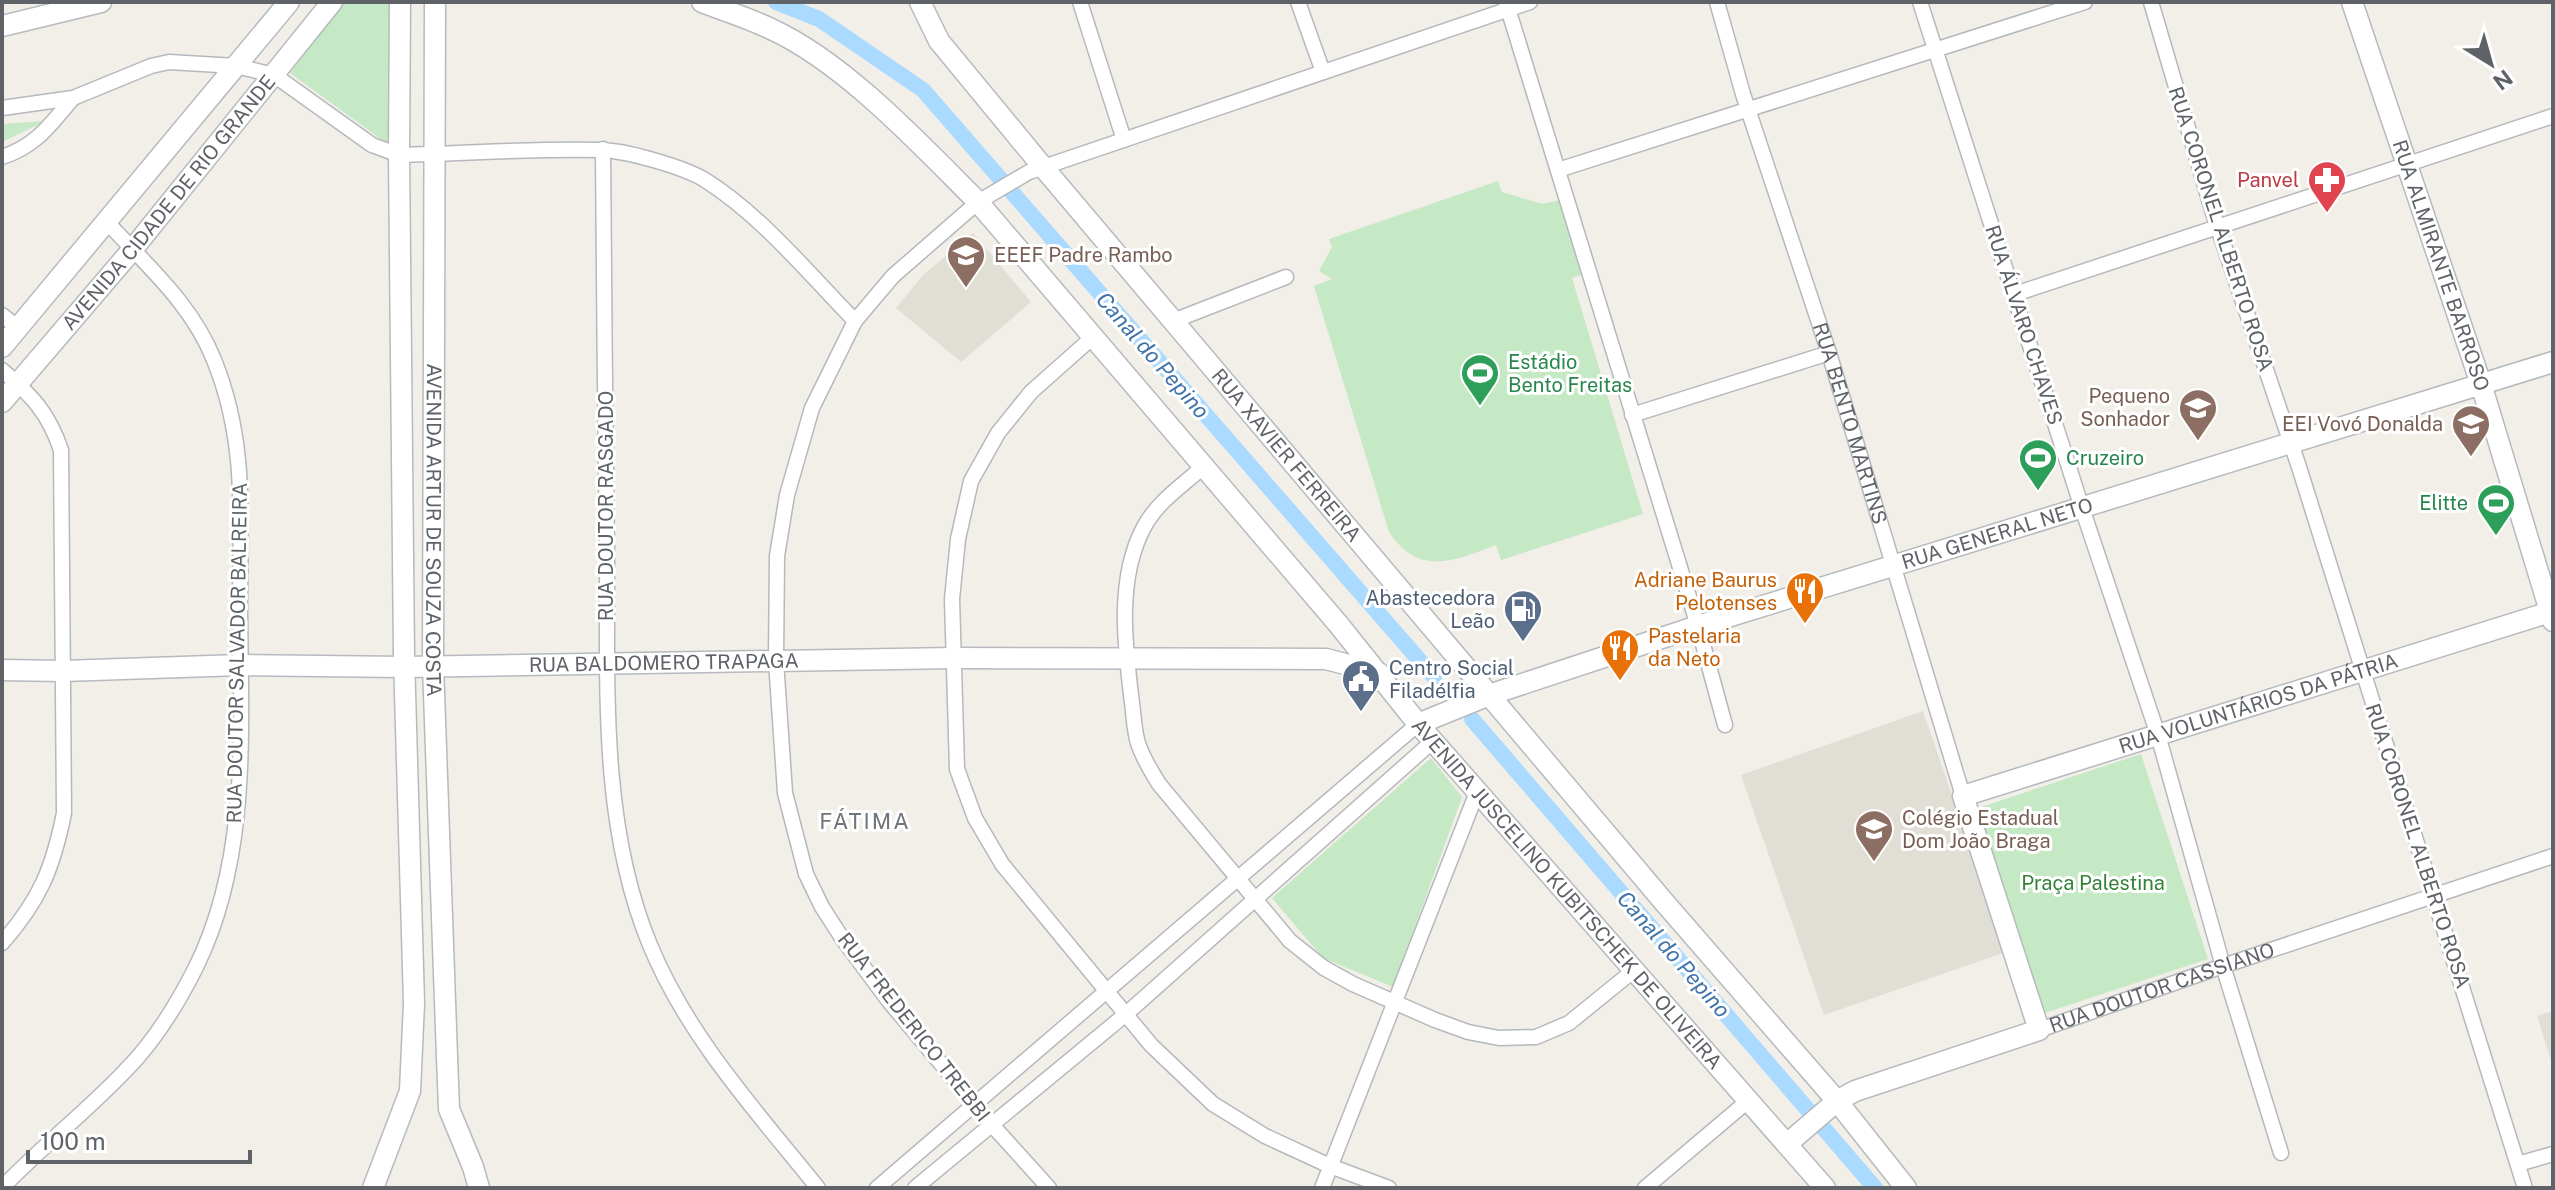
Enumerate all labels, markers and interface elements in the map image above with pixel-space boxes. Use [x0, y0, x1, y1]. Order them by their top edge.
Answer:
north arrow [2451, 24, 2531, 104]
text: N [2488, 64, 2518, 96]
street label: AVENIDA CIDADE DE RIO GRANDE [57, 70, 280, 335]
street label: RUA CORONEL ALBERTO ROSA [2164, 84, 2278, 374]
street label: RUA ALMIRANTE BARROSO [2387, 137, 2494, 394]
pharmacy icon: Panvel [2306, 159, 2348, 214]
place label: Panvel [2237, 168, 2299, 192]
street label: RUA ÁLVARO CHAVES [1980, 222, 2069, 428]
school or university icon: EEEF Padre Rambo [945, 234, 987, 289]
place label: EEEF Padre Rambo [994, 243, 1173, 267]
water label: Canal do Pepino [1091, 286, 1215, 424]
street label: RUA BENTO MARTINS [1808, 320, 1892, 527]
place label: Estádio Bento Freitas [1508, 350, 1632, 397]
sports icon: Estádio Bento Freitas [1459, 352, 1501, 407]
street label: AVENIDA ARTUR DE SOUZA COSTA [421, 363, 446, 697]
street label: RUA XAVIER FERREIRA [1207, 364, 1366, 546]
place label: Pequeno Sonhador [2080, 384, 2170, 431]
school or university icon: Pequeno Sonhador [2177, 387, 2219, 442]
street label: RUA DOUTOR RASGADO [594, 391, 618, 621]
school or university icon: EEI Vovó Donalda [2450, 403, 2492, 458]
place label: EEI Vovó Donalda [2282, 412, 2443, 436]
sports icon: Cruzeiro [2017, 437, 2059, 492]
place label: Cruzeiro [2066, 446, 2144, 470]
street label: RUA DOUTOR SALVADOR BALREIRA [222, 482, 252, 824]
sports icon: Elitte [2475, 482, 2517, 537]
place label: Elitte [2419, 491, 2468, 515]
street label: RUA GENERAL NETO [1899, 493, 2096, 574]
place label: Adriane Baurus Pelotenses [1634, 568, 1777, 615]
restaurant icon: Adriane Baurus Pelotenses [1784, 570, 1826, 625]
place label: Abastecedora Leão [1365, 586, 1495, 633]
fuel station icon: Abastecedora Leão [1502, 588, 1544, 643]
place label: Pastelaria da Neto [1648, 624, 1741, 671]
restaurant icon: Pastelaria da Neto [1599, 627, 1641, 682]
street label: RUA VOLUNTÁRIOS DA PÁTRIA [2116, 648, 2401, 758]
street label: RUA BALDOMERO TRAPAGA [529, 649, 799, 677]
place label: Centro Social Filadélfia [1389, 656, 1514, 703]
public building icon: Centro Social Filadélfia [1340, 658, 1382, 713]
street label: RUA CORONEL ALBERTO ROSA [2361, 701, 2475, 991]
street label: AVENIDA JUSCELINO KUBITSCHEK DE OLIVEIRA [1407, 714, 1727, 1074]
place label: Colégio Estadual Dom João Braga [1902, 806, 2059, 853]
district label: FÁTIMA [819, 808, 911, 834]
school or university icon: Colégio Estadual Dom João Braga [1853, 808, 1895, 863]
park label: Praça Palestina [2021, 871, 2165, 895]
water label: Canal do Pepino [1612, 885, 1736, 1023]
street label: RUA FREDERICO TREBBI [833, 928, 995, 1126]
street label: RUA DOUTOR CASSIANO [2046, 938, 2278, 1037]
scale bar [28, 1114, 250, 1164]
text: 100 m [40, 1127, 106, 1155]

